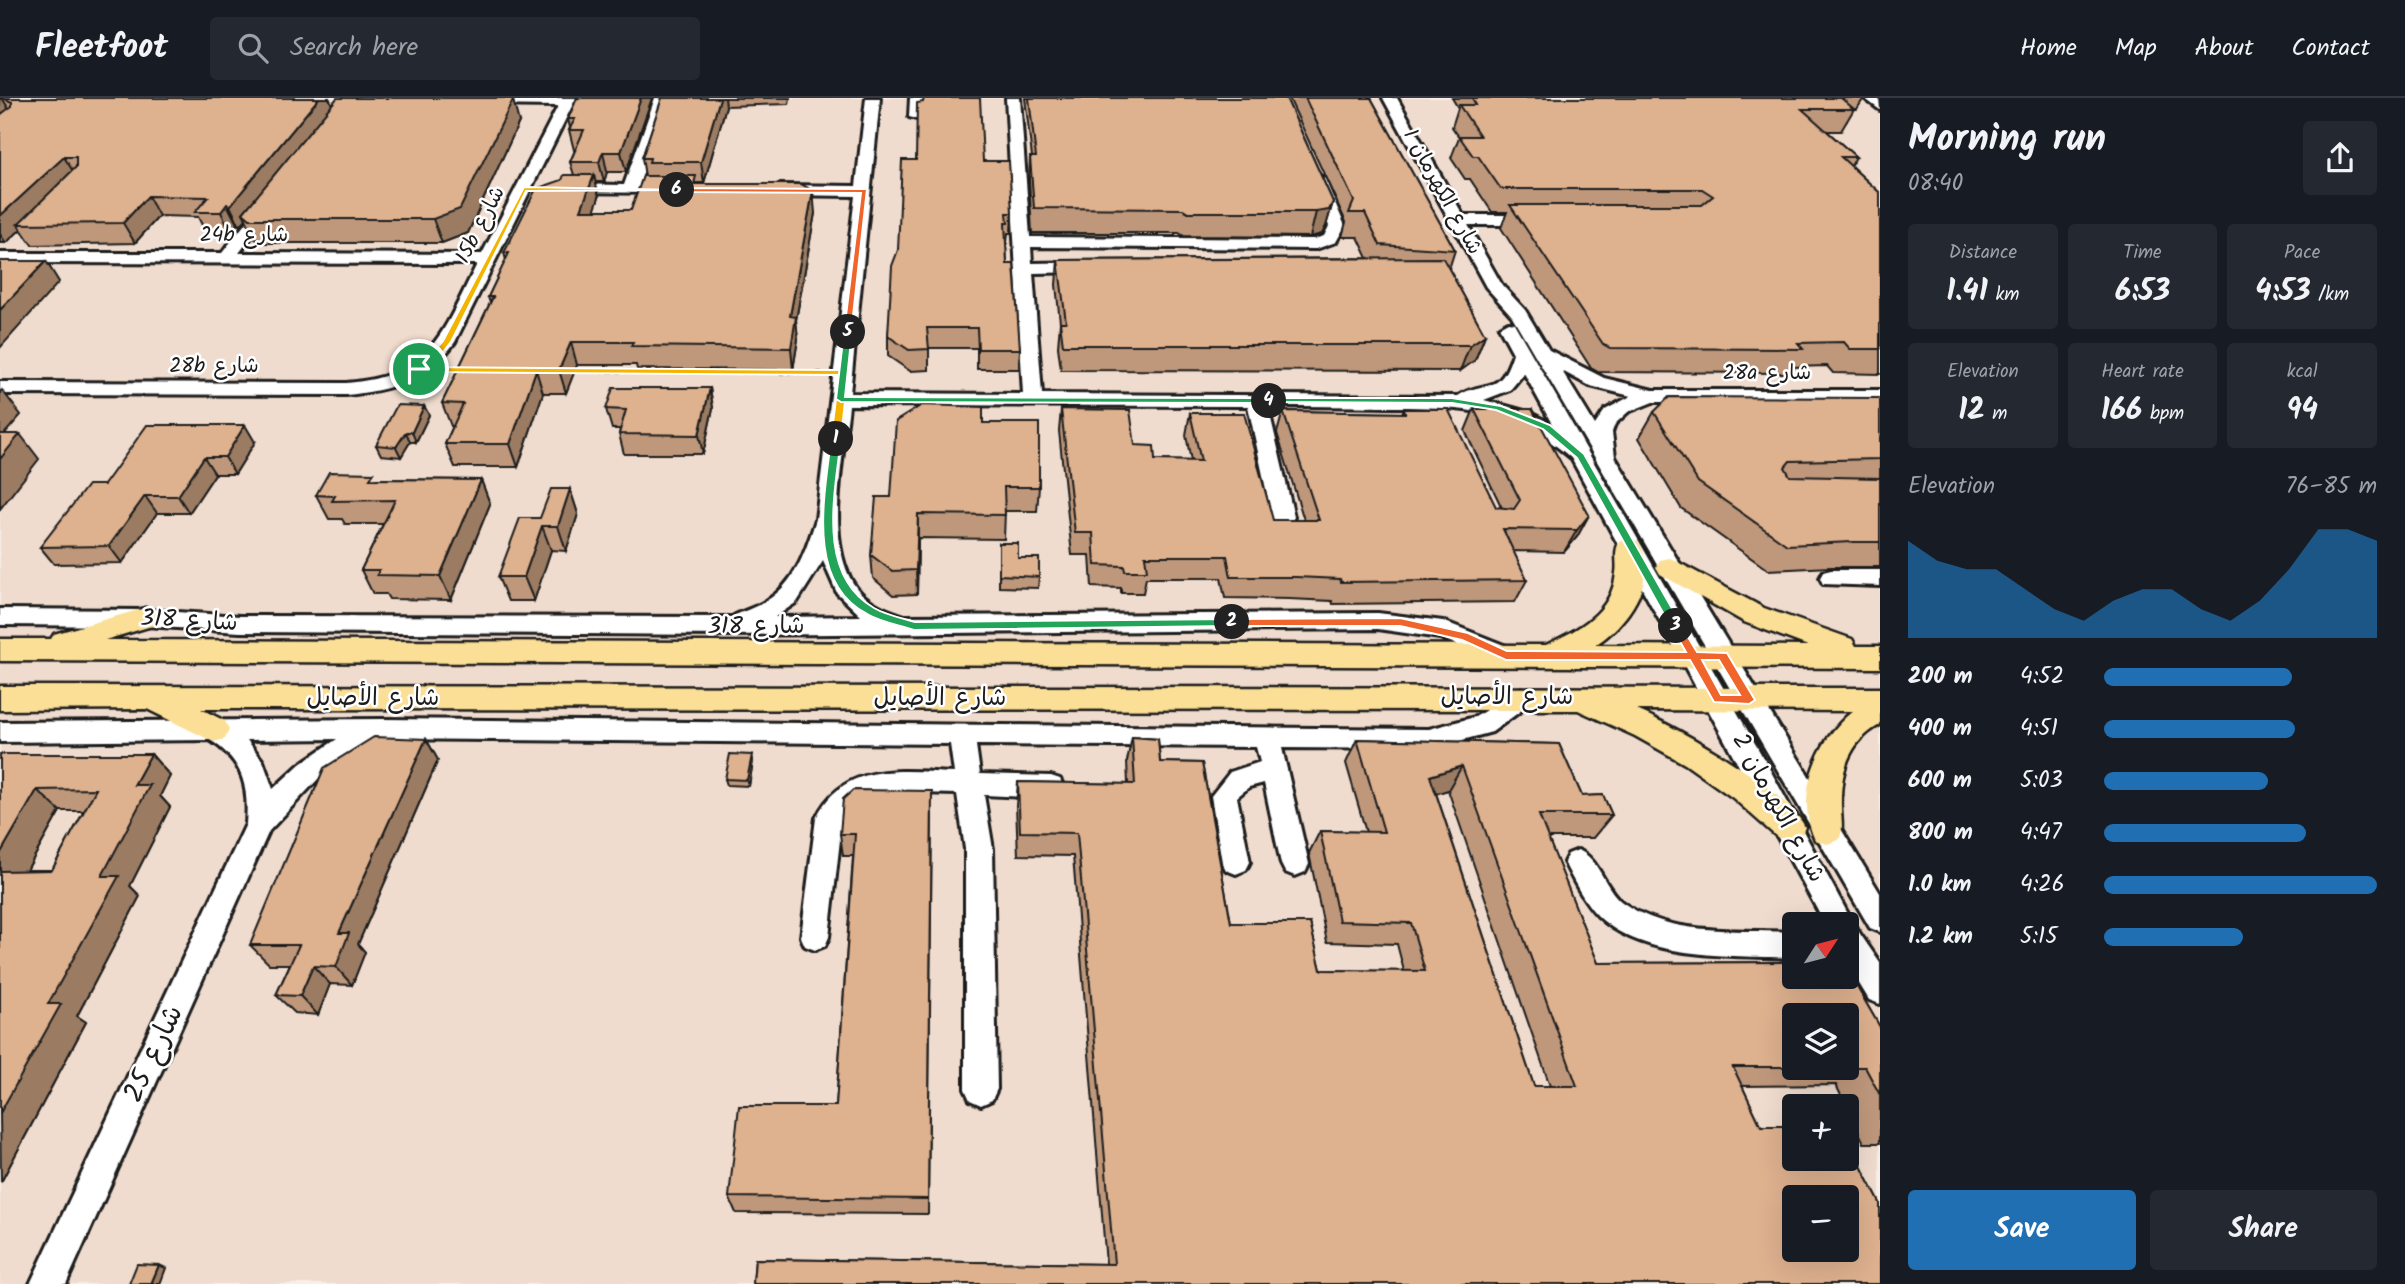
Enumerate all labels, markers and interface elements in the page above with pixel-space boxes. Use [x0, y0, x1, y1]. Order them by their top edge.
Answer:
search box [210, 17, 700, 80]
text: Fleetfoot [35, 22, 168, 75]
text: Search here [290, 27, 418, 69]
icon: search [234, 29, 272, 67]
text: Home [2020, 29, 2077, 68]
text: Map [2115, 29, 2157, 68]
text: About [2195, 29, 2253, 68]
text: Contact [2291, 29, 2370, 68]
text: Morning run [1908, 110, 2106, 170]
button: share [2303, 121, 2377, 195]
street label: شارع الكهرمان 1 [1394, 123, 1490, 261]
text: 08:40 [1908, 166, 1963, 202]
pin: 6 [660, 172, 694, 208]
text: 6 [671, 174, 682, 204]
street label: 15b شارع [448, 181, 514, 269]
street label: 24b شارع [200, 219, 288, 252]
text: Distance [1949, 238, 2017, 268]
text: Time [2123, 238, 2162, 268]
text: Pace [2284, 238, 2320, 268]
text: 1.41 [1946, 268, 1988, 316]
text: 6:53 [2115, 268, 2170, 316]
text: 4:53 [2255, 268, 2311, 316]
text: km [1988, 280, 2019, 310]
text: /km [2311, 280, 2349, 310]
pin: 5 [830, 314, 866, 350]
text: 5 [843, 316, 852, 346]
pin [389, 339, 449, 399]
street label: 28b شارع [169, 350, 259, 383]
icon: arrive [400, 350, 438, 388]
street label: 28a شارع [1723, 357, 1811, 390]
text: Elevation [1947, 357, 2019, 387]
text: Heart rate [2101, 357, 2184, 387]
text: kcal [2287, 357, 2318, 387]
pin: 4 [1252, 384, 1286, 418]
text: 4 [1263, 385, 1274, 415]
text: 12 [1958, 387, 1985, 435]
text: 166 [2101, 387, 2142, 435]
text: 94 [2286, 387, 2318, 435]
text: m [1985, 399, 2007, 429]
text: bpm [2142, 399, 2184, 429]
pin: 1 [818, 422, 854, 456]
text: 1 [833, 423, 838, 453]
text: Elevation [1908, 469, 1995, 505]
text: 76–85 m [2286, 469, 2377, 505]
street label: شارع 318 [139, 599, 239, 643]
pin: 2 [1214, 604, 1250, 640]
text: 2 [1226, 606, 1237, 636]
street label: شارع 318 [707, 607, 805, 646]
pin: 3 [1658, 608, 1694, 644]
text: 3 [1670, 610, 1681, 640]
text: 200 m [1908, 659, 1973, 695]
text: 4:52 [2020, 659, 2064, 695]
street label: شارع الأصايل [1441, 678, 1573, 717]
street label: شارع الأصايل [307, 679, 439, 718]
street label: شارع الأصايل [874, 679, 1006, 718]
text: 400 m [1908, 711, 1972, 747]
text: 4:51 [2020, 711, 2058, 747]
street label: شارع الكهرمان 2 [1721, 726, 1835, 890]
text: 600 m [1908, 763, 1972, 799]
text: 5:03 [2020, 763, 2063, 799]
text: 800 m [1908, 815, 1973, 851]
text: 4:47 [2020, 815, 2062, 851]
text: 1.0 km [1908, 867, 1971, 903]
text: 4:26 [2020, 867, 2064, 903]
north arrow [1782, 912, 1858, 989]
map controls [1782, 912, 1859, 1262]
text: 1.2 km [1908, 919, 1973, 955]
text: 5:15 [2020, 919, 2058, 955]
street label: شارع 25 [112, 998, 196, 1110]
button: layers [1782, 1003, 1859, 1080]
button: + [1782, 1094, 1859, 1171]
button: − [1782, 1185, 1859, 1262]
button: Save [1908, 1190, 2136, 1270]
button: Share [2150, 1190, 2377, 1270]

